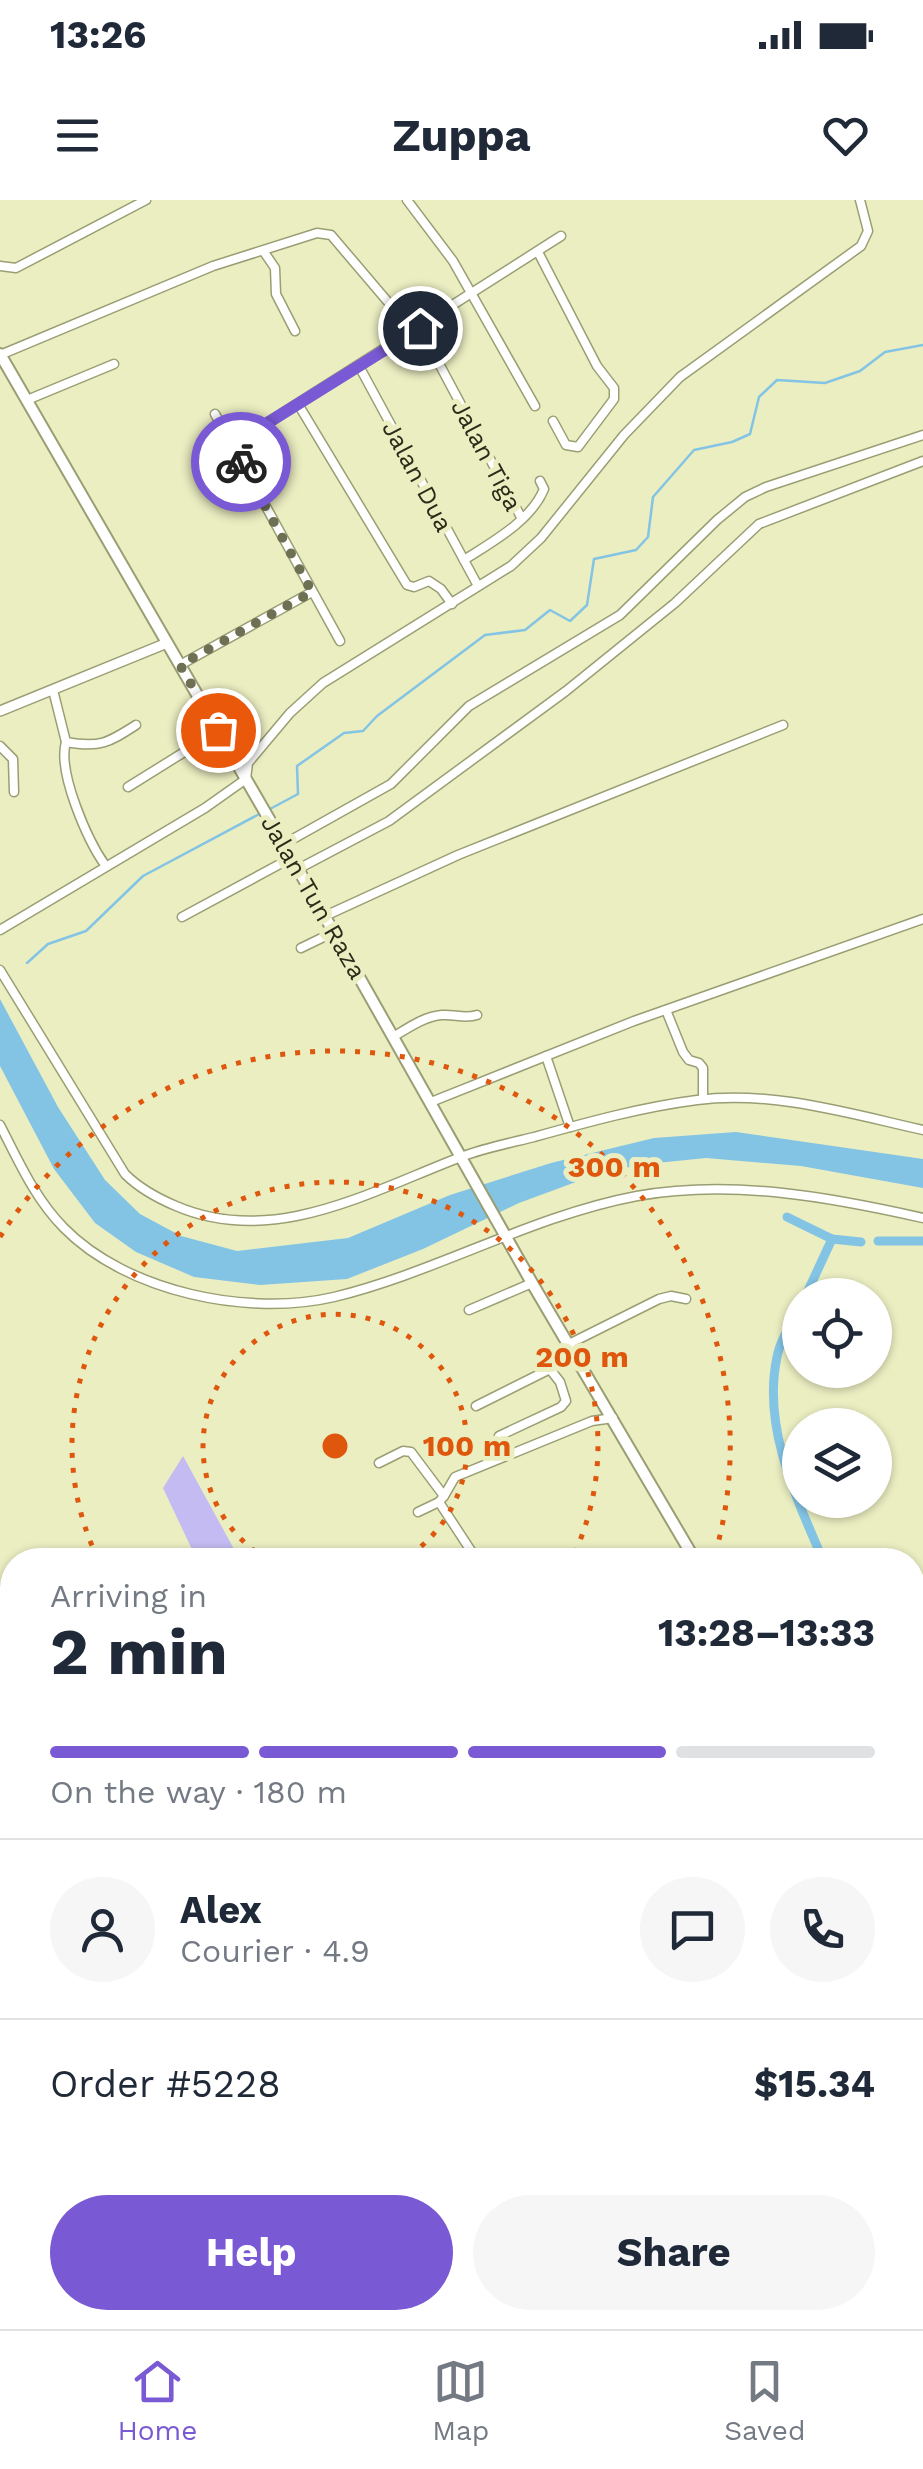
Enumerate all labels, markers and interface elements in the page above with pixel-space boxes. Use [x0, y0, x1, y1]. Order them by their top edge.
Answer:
text: 13:26 [50, 13, 146, 57]
icon: menu [50, 108, 105, 163]
icon: heart [818, 108, 873, 163]
text: Zuppa [392, 109, 531, 162]
pin [378, 286, 463, 371]
icon: home [393, 301, 448, 356]
street label: Jalan Tiga [445, 395, 528, 516]
courier [191, 412, 291, 512]
street label: Jalan Dua [376, 416, 459, 537]
icon: bike [214, 435, 269, 490]
pin [176, 688, 261, 773]
icon: bag [191, 703, 246, 758]
street label: Jalan Tun Raza [255, 810, 372, 984]
text: 300 m [567, 1149, 661, 1184]
map controls [782, 1278, 892, 1518]
button: locate [782, 1278, 892, 1388]
text: 200 m [535, 1339, 629, 1374]
button: layers [782, 1408, 892, 1518]
centre of rings [317, 1428, 353, 1464]
text: 100 m [423, 1428, 511, 1463]
text: Arriving in [50, 1577, 207, 1615]
text: 13:28–13:33 [658, 1611, 875, 1655]
text: 2 min [50, 1614, 228, 1690]
text: On the way · 180 m [50, 1773, 347, 1811]
button: person [50, 1877, 155, 1982]
button: chat [640, 1877, 745, 1982]
button: phone [770, 1877, 875, 1982]
text: Alex [180, 1888, 262, 1932]
text: Courier · 4.9 [180, 1932, 370, 1970]
text: Order #5228 [50, 2062, 281, 2106]
text: $15.34 [754, 2062, 875, 2106]
button: Help [50, 2195, 453, 2310]
button: Share [473, 2195, 875, 2310]
tab: Home [117, 2354, 197, 2447]
tab: Map [432, 2354, 489, 2447]
tab: Saved [724, 2354, 806, 2447]

